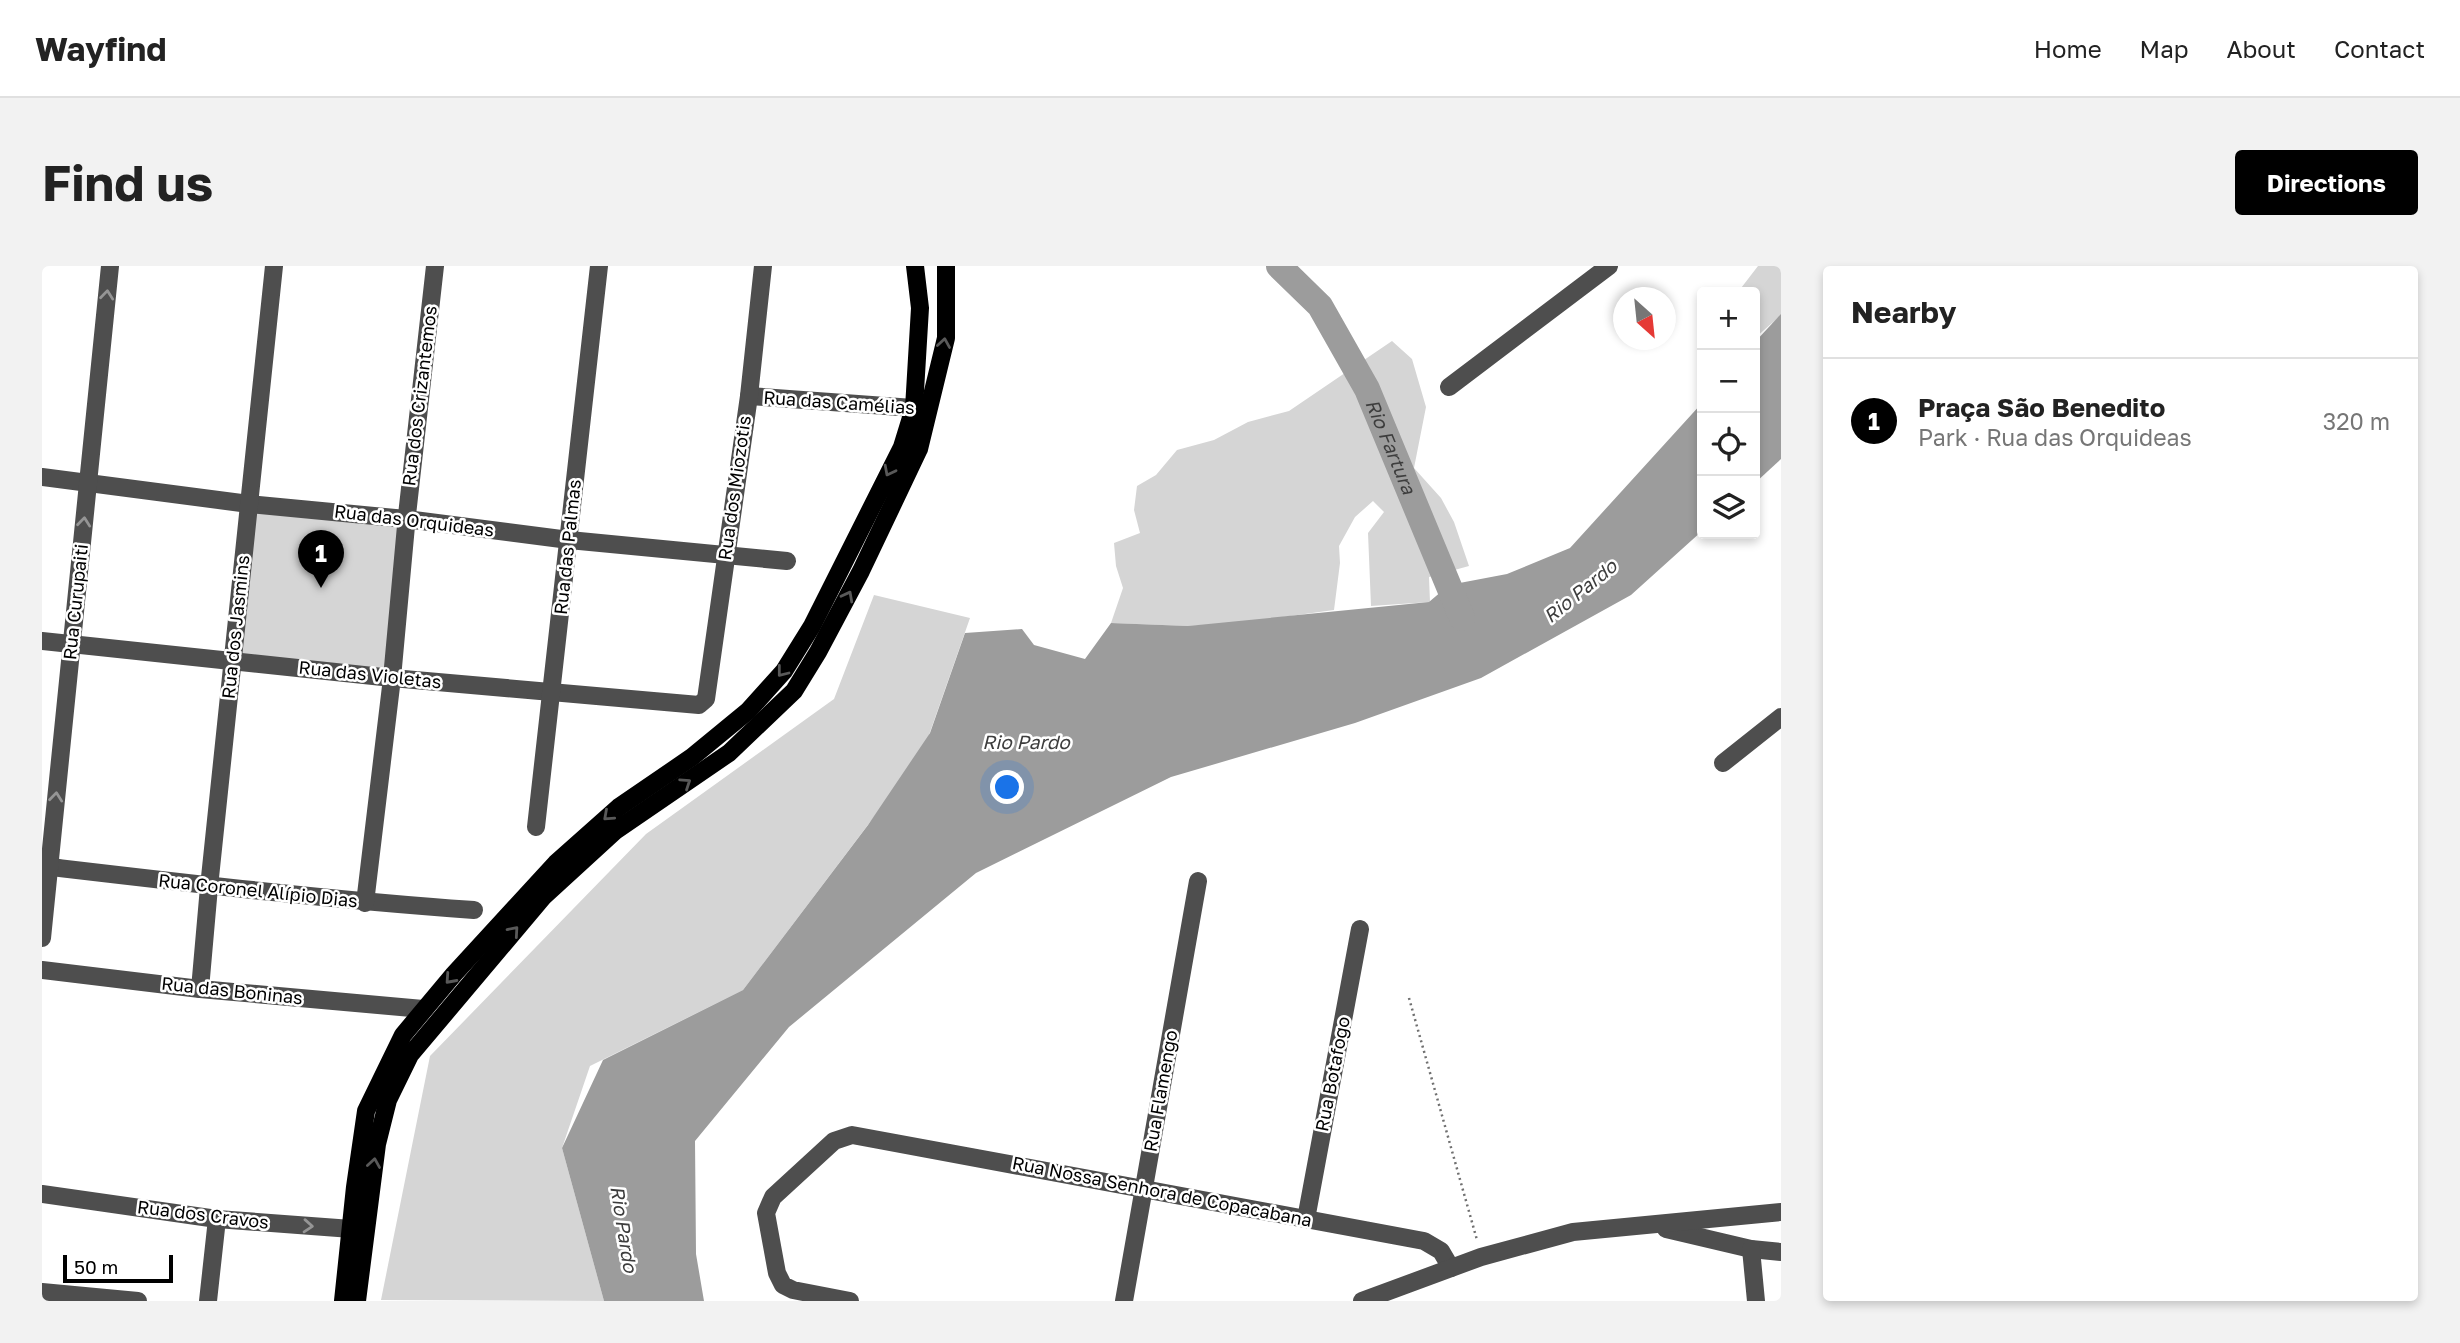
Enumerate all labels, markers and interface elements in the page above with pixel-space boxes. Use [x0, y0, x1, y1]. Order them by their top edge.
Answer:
text: Wayfind [35, 29, 166, 68]
text: Home [2034, 34, 2102, 63]
text: Map [2140, 34, 2189, 63]
text: About [2227, 34, 2296, 63]
text: Contact [2334, 34, 2425, 63]
button: Directions [2235, 150, 2418, 215]
text: Find us [42, 153, 213, 212]
north arrow [1613, 287, 1676, 350]
map controls [1697, 287, 1760, 539]
button: + [1697, 287, 1760, 350]
one-way arrow [99, 290, 114, 301]
text: Nearby [1851, 294, 1956, 330]
street label: Rua dos Crizantemos [397, 304, 441, 487]
one-way arrow [936, 337, 951, 349]
button: − [1697, 350, 1760, 413]
street label: Rua das Camélias [763, 386, 916, 418]
text: Praça São Benedito [1918, 392, 2165, 423]
water label: Rio Fartura [1361, 395, 1422, 498]
text: 1 [1868, 407, 1880, 435]
text: 320 m [2323, 407, 2390, 435]
button: locate [1697, 413, 1760, 476]
street label: Rua dos Miozotis [713, 414, 755, 562]
text: Park · Rua das Orquideas [1918, 423, 2192, 451]
one-way arrow [884, 464, 898, 476]
button: layers [1697, 476, 1760, 539]
street label: Rua das Palmas [549, 478, 585, 616]
street label: Rua das Orquideas [333, 499, 495, 541]
one-way arrow [77, 516, 92, 528]
pin: 1 [298, 530, 344, 588]
street label: Rua Curupaiti [58, 543, 92, 661]
water label: Rio Pardo [1538, 553, 1622, 627]
street label: Rua dos Jasmins [217, 554, 253, 700]
one-way arrow [840, 591, 853, 603]
street label: Rua das Violetas [298, 656, 443, 692]
one-way arrow [778, 664, 791, 676]
water label: Rio Pardo [982, 730, 1071, 753]
your location [990, 770, 1024, 804]
one-way arrow [678, 779, 691, 791]
one-way arrow [48, 791, 63, 802]
one-way arrow [603, 808, 616, 820]
street label: Rua Coronel Alípio Dias [157, 869, 359, 911]
one-way arrow [506, 926, 518, 939]
one-way arrow [445, 971, 458, 984]
street label: Rua das Boninas [160, 972, 304, 1008]
street label: Rua Botafogo [1310, 1014, 1354, 1133]
street label: Rua Flamengo [1138, 1028, 1182, 1153]
street label: Rua Nossa Senhora de Copacabana [1010, 1151, 1314, 1231]
one-way arrow [367, 1157, 382, 1168]
water label: Rio Pardo [606, 1184, 643, 1275]
street label: Rua dos Cravos [136, 1195, 270, 1233]
one-way arrow [303, 1218, 314, 1233]
scale bar [63, 1252, 173, 1284]
text: 50 m [74, 1255, 118, 1278]

